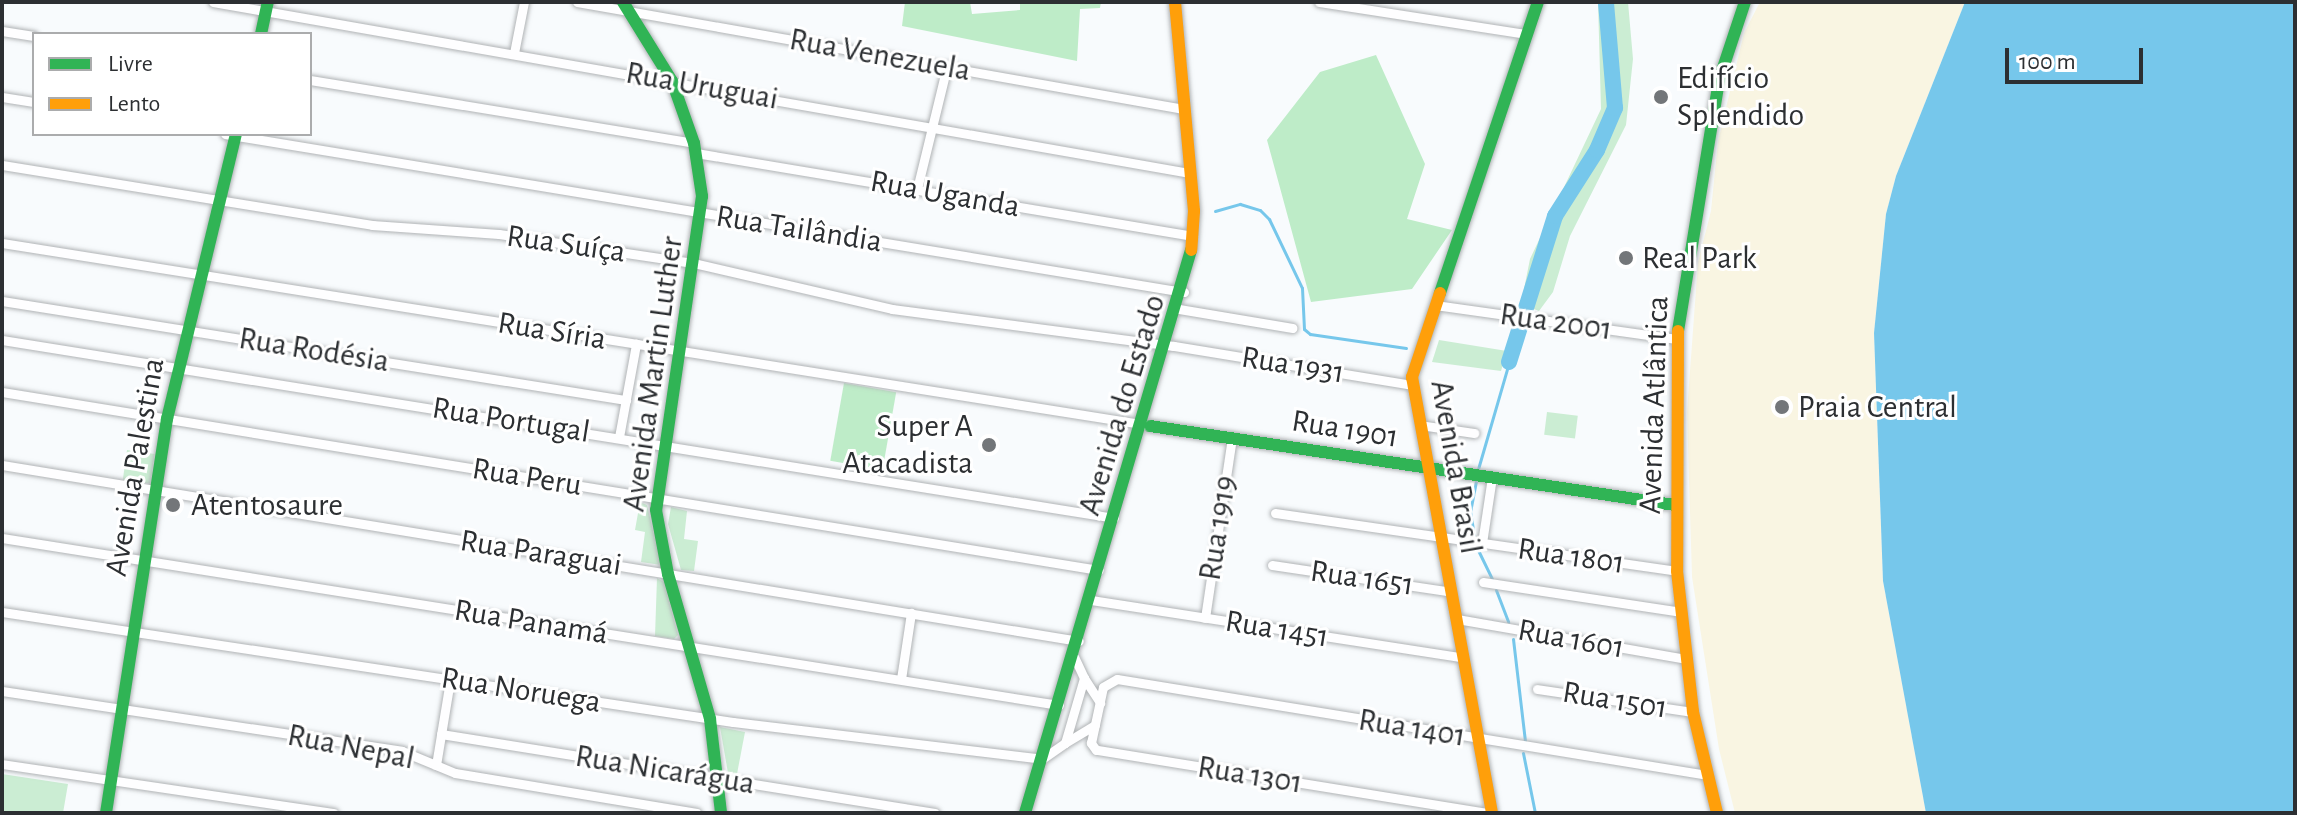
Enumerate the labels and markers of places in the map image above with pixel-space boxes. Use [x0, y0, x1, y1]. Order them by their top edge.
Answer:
place label: Edifício Splendido [1677, 60, 1804, 135]
marker: Edifício Splendido [1652, 88, 1670, 106]
place label: Real Park [1642, 239, 1757, 277]
marker: Real Park [1617, 249, 1635, 267]
place label: Praia Central [1798, 388, 1957, 426]
marker: Praia Central [1773, 398, 1791, 416]
place label: Super A Atacadista [842, 408, 973, 483]
marker: Super A Atacadista [980, 436, 998, 454]
place label: Atentosaure [191, 486, 343, 524]
marker: Atentosaure [162, 494, 184, 516]

